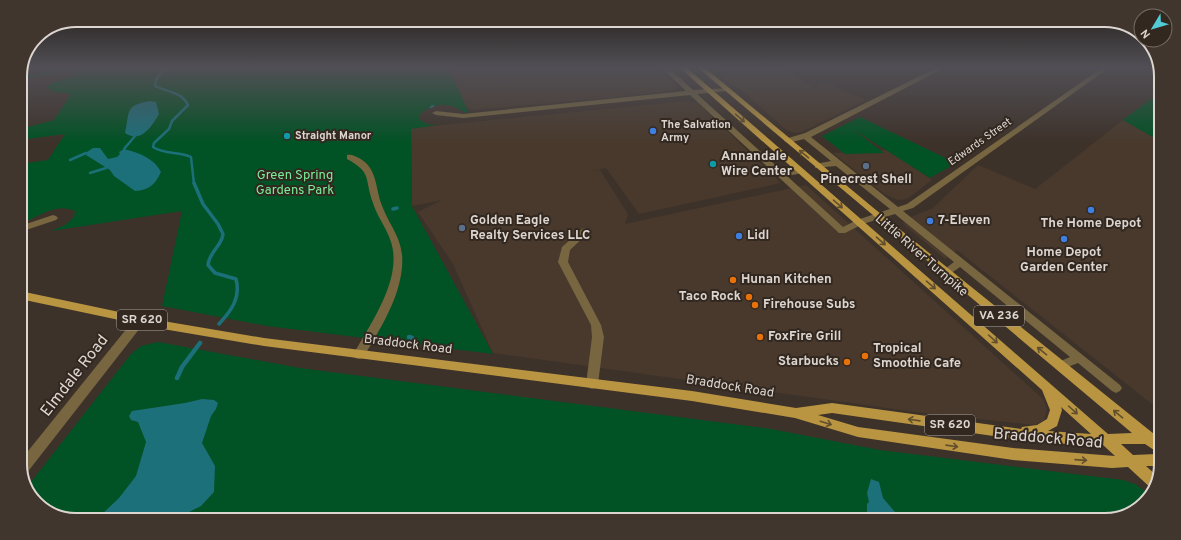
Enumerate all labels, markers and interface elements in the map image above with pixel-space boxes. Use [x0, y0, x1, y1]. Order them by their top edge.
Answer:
north arrow [1133, 8, 1173, 48]
text: N [1138, 26, 1154, 41]
one-way arrow [735, 113, 745, 122]
street label: Edwards Street [946, 115, 1014, 169]
place label: The Salvation Army [661, 118, 731, 145]
marker: The Salvation Army [648, 126, 658, 136]
place label: Straight Manor [295, 129, 372, 143]
marker: Straight Manor [282, 131, 292, 141]
place label: Annandale Wire Center [721, 149, 793, 180]
one-way arrow [799, 150, 809, 159]
marker: Annandale Wire Center [708, 159, 718, 169]
marker: Pinecrest Shell [861, 161, 871, 171]
park label: Green Spring Gardens Park [256, 168, 334, 199]
place label: Pinecrest Shell [820, 172, 912, 188]
one-way arrow [833, 199, 843, 208]
marker: The Home Depot [1086, 205, 1096, 215]
street label: Little River Turnpike [871, 211, 971, 301]
place label: Golden Eagle Realty Services LLC [470, 213, 590, 244]
place label: 7-Eleven [938, 213, 991, 229]
marker: 7-Eleven [925, 216, 935, 226]
place label: The Home Depot [1041, 216, 1141, 232]
marker: Golden Eagle Realty Services LLC [457, 223, 467, 233]
place label: Lidl [747, 228, 769, 244]
marker: Lidl [734, 231, 744, 241]
marker: Home Depot Garden Center [1059, 234, 1069, 244]
one-way arrow [875, 236, 886, 245]
place label: Home Depot Garden Center [1020, 245, 1108, 276]
place label: Hunan Kitchen [741, 272, 832, 288]
marker: Hunan Kitchen [728, 275, 738, 285]
one-way arrow [926, 280, 936, 289]
place label: Taco Rock [679, 289, 741, 305]
marker: Taco Rock [744, 292, 754, 302]
place label: Firehouse Subs [763, 297, 856, 313]
marker: Firehouse Subs [750, 300, 760, 310]
road number: VA 236 [974, 306, 1024, 326]
road number: SR 620 [117, 310, 167, 330]
place label: FoxFire Grill [768, 329, 841, 345]
street label: Elmdale Road [37, 331, 113, 421]
street label: Braddock Road [363, 332, 453, 358]
marker: FoxFire Grill [755, 332, 765, 342]
one-way arrow [988, 334, 998, 343]
place label: Tropical Smoothie Cafe [873, 341, 961, 372]
one-way arrow [1036, 347, 1047, 355]
marker: Tropical Smoothie Cafe [860, 351, 870, 361]
place label: Starbucks [778, 354, 839, 370]
marker: Starbucks [842, 357, 852, 367]
street label: Braddock Road [685, 372, 775, 402]
one-way arrow [1067, 405, 1078, 414]
one-way arrow [1113, 409, 1123, 418]
road number: SR 620 [925, 415, 975, 435]
one-way arrow [908, 416, 921, 423]
one-way arrow [820, 419, 832, 427]
street label: Braddock Road [993, 424, 1103, 454]
one-way arrow [945, 442, 958, 450]
one-way arrow [1074, 456, 1087, 463]

